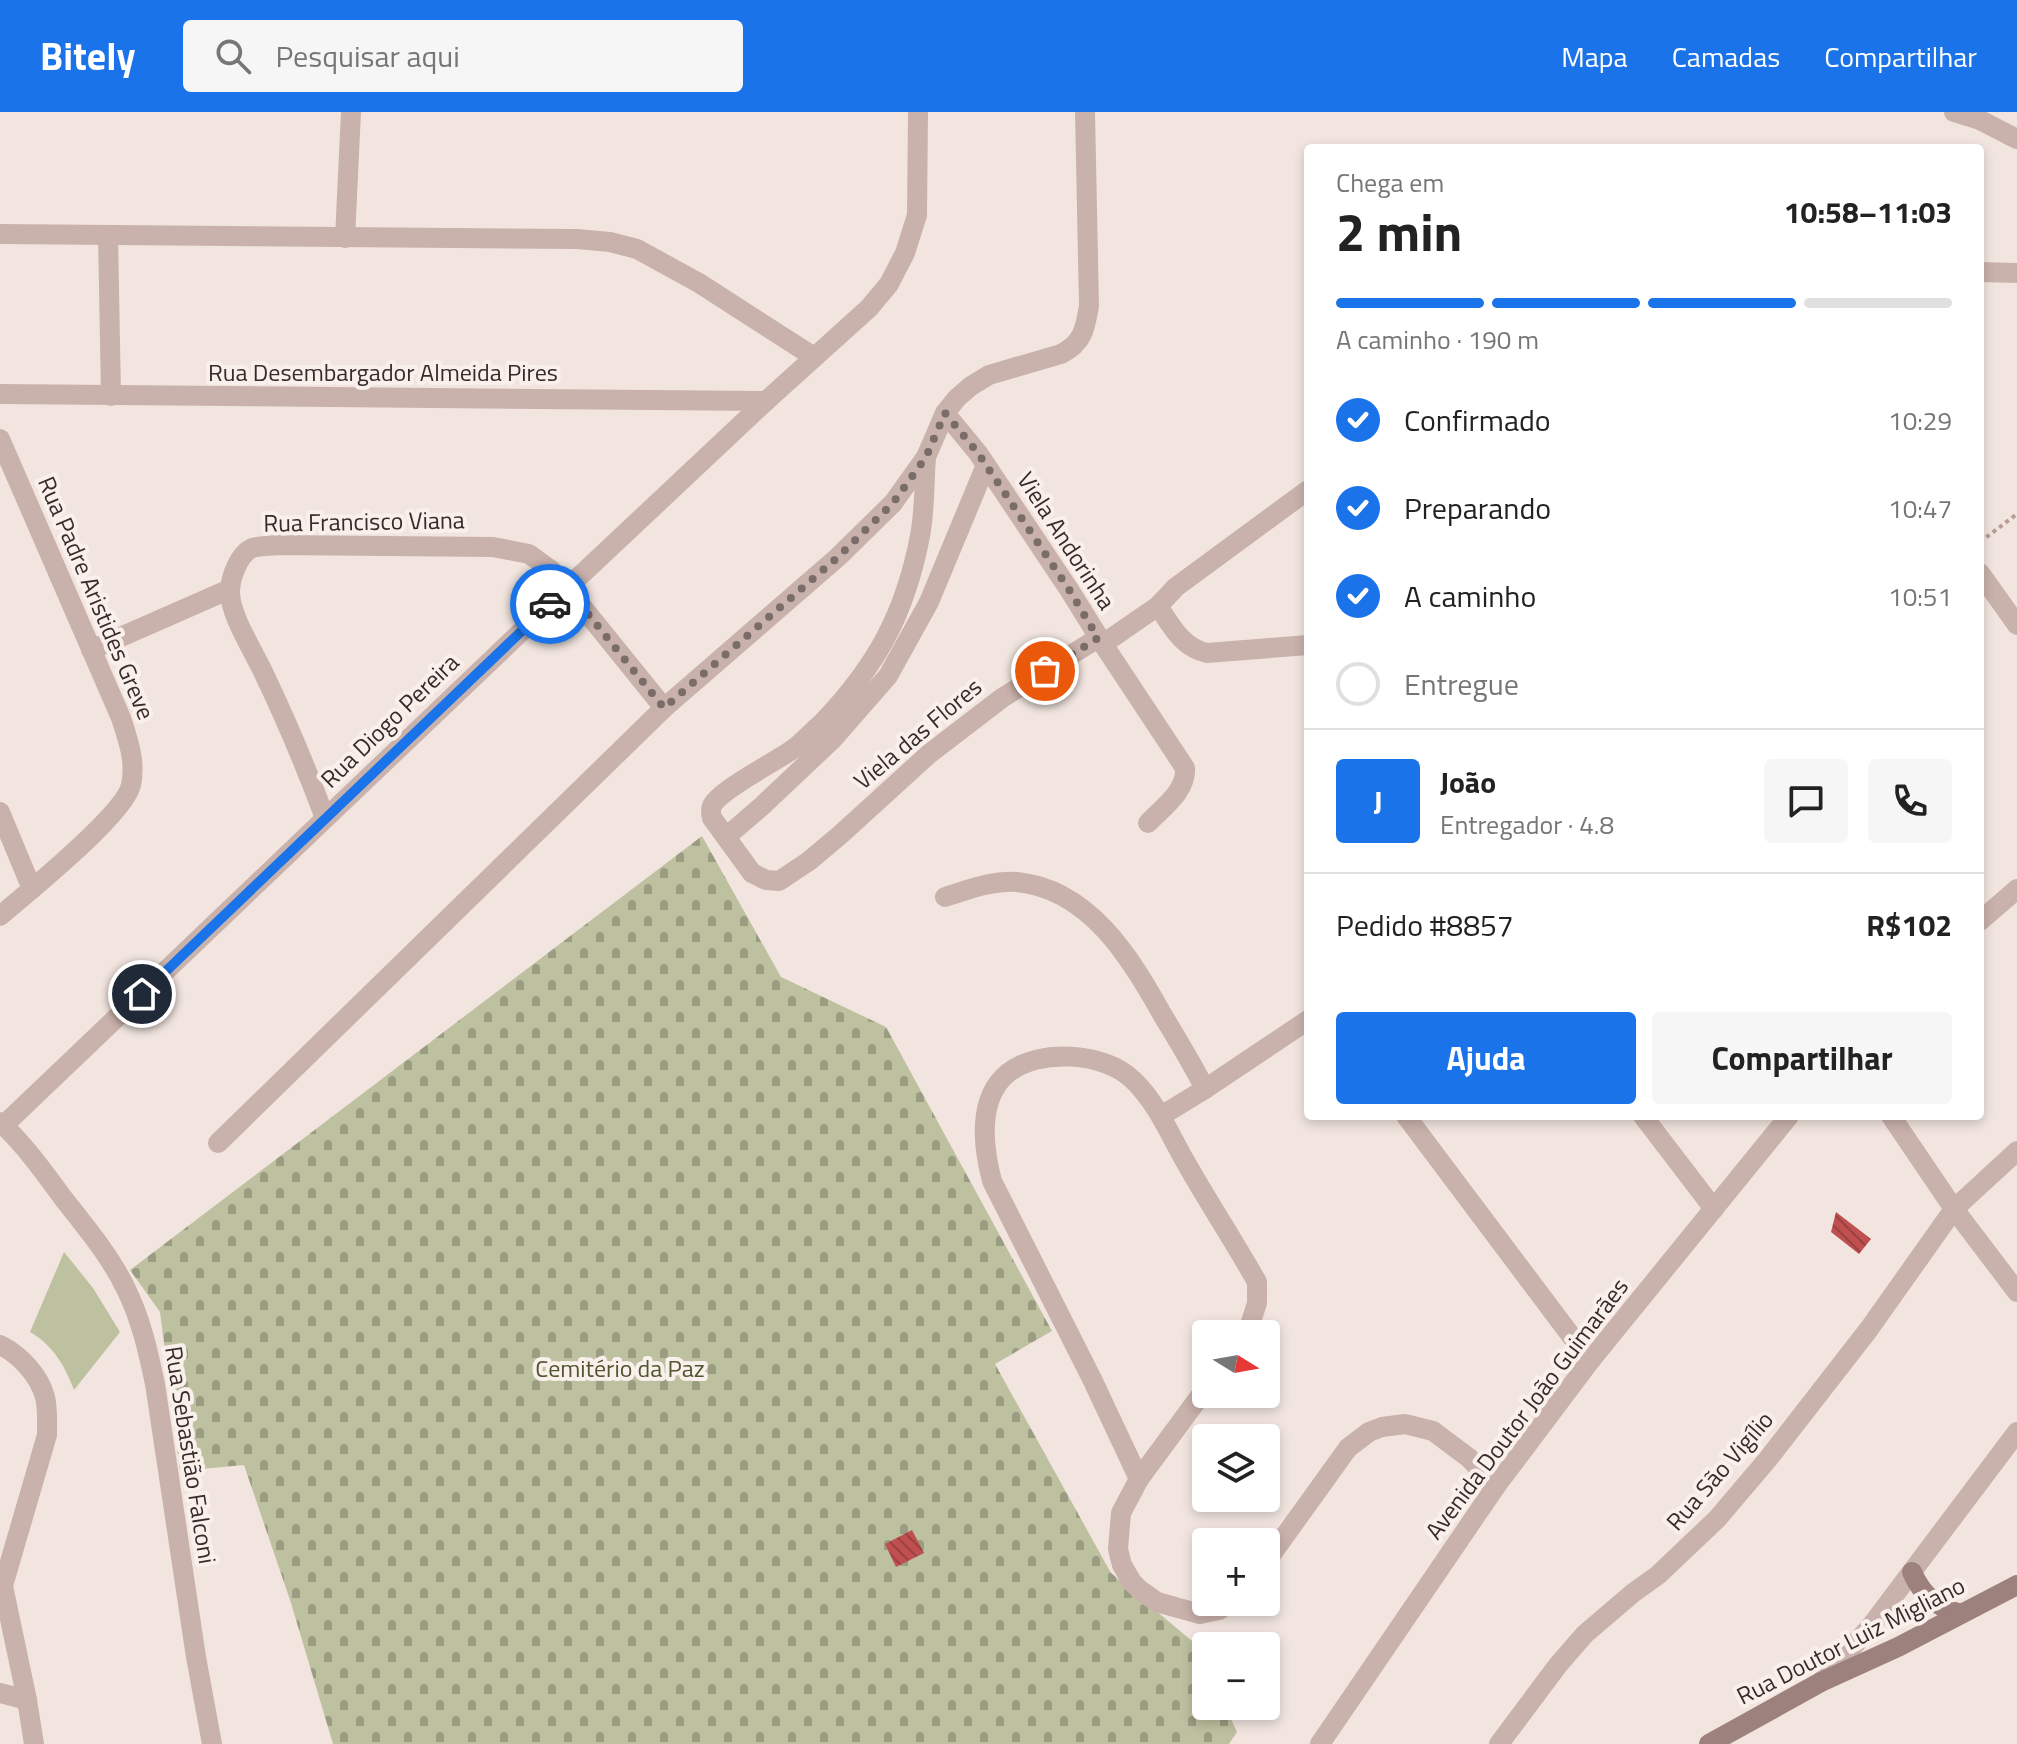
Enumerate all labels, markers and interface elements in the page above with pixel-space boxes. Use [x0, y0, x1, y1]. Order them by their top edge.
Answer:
search box [183, 20, 743, 92]
text: Bitely [40, 27, 135, 85]
text: Pesquisar aqui [275, 33, 460, 79]
icon: search [211, 34, 255, 78]
text: Mapa [1561, 35, 1628, 78]
text: Camadas [1672, 35, 1780, 78]
text: Compartilhar [1824, 35, 1977, 78]
text: Chega em [1336, 163, 1444, 202]
text: 10:58–11:03 [1784, 189, 1952, 235]
text: 2 min [1336, 192, 1462, 271]
text: A caminho · 190 m [1336, 320, 1539, 359]
street label: Rua Desembargador Almeida Pires [208, 354, 558, 390]
text: Confirmado [1404, 397, 1551, 443]
icon: check [1336, 398, 1380, 442]
text: 10:29 [1888, 401, 1952, 440]
street label: Viela Andorinha [1009, 464, 1125, 617]
street label: Rua Padre Aristides Greve [29, 470, 165, 725]
text: Preparando [1404, 485, 1551, 531]
icon: check [1336, 486, 1380, 530]
text: 10:47 [1888, 489, 1952, 528]
street label: Rua Francisco Viana [263, 501, 465, 541]
courier [510, 564, 590, 644]
text: A caminho [1404, 573, 1536, 619]
icon: check [1336, 574, 1380, 618]
text: 10:51 [1888, 577, 1952, 616]
icon: car [528, 582, 572, 626]
pin [1011, 637, 1079, 705]
street label: Rua Diogo Pereira [312, 645, 467, 796]
icon: bag [1023, 649, 1067, 693]
text: Entregue [1404, 661, 1519, 707]
street label: Viela das Flores [845, 669, 989, 798]
text: João [1440, 759, 1496, 805]
button: chat [1764, 759, 1848, 843]
button: phone [1868, 759, 1952, 843]
text: J [1373, 778, 1383, 824]
text: Entregador · 4.8 [1440, 805, 1614, 844]
text: Pedido #8857 [1336, 902, 1514, 948]
text: R$102 [1866, 902, 1952, 948]
pin [108, 960, 176, 1028]
icon: home [120, 972, 164, 1016]
button: Ajuda [1336, 1012, 1636, 1104]
button: Compartilhar [1652, 1012, 1952, 1104]
street label: Avenida Doutor João Guimarães [1416, 1270, 1637, 1547]
north arrow [1192, 1320, 1280, 1408]
map controls [1192, 1320, 1280, 1720]
street label: Rua Sebastião Falconi [156, 1343, 226, 1566]
park label: Cemitério da Paz [535, 1350, 705, 1386]
street label: Rua São Vigílio [1657, 1403, 1781, 1538]
button: layers [1192, 1424, 1280, 1512]
button: + [1192, 1528, 1280, 1616]
street label: Rua Doutor Luiz Migliano [1730, 1567, 1971, 1713]
button: − [1192, 1632, 1280, 1720]

